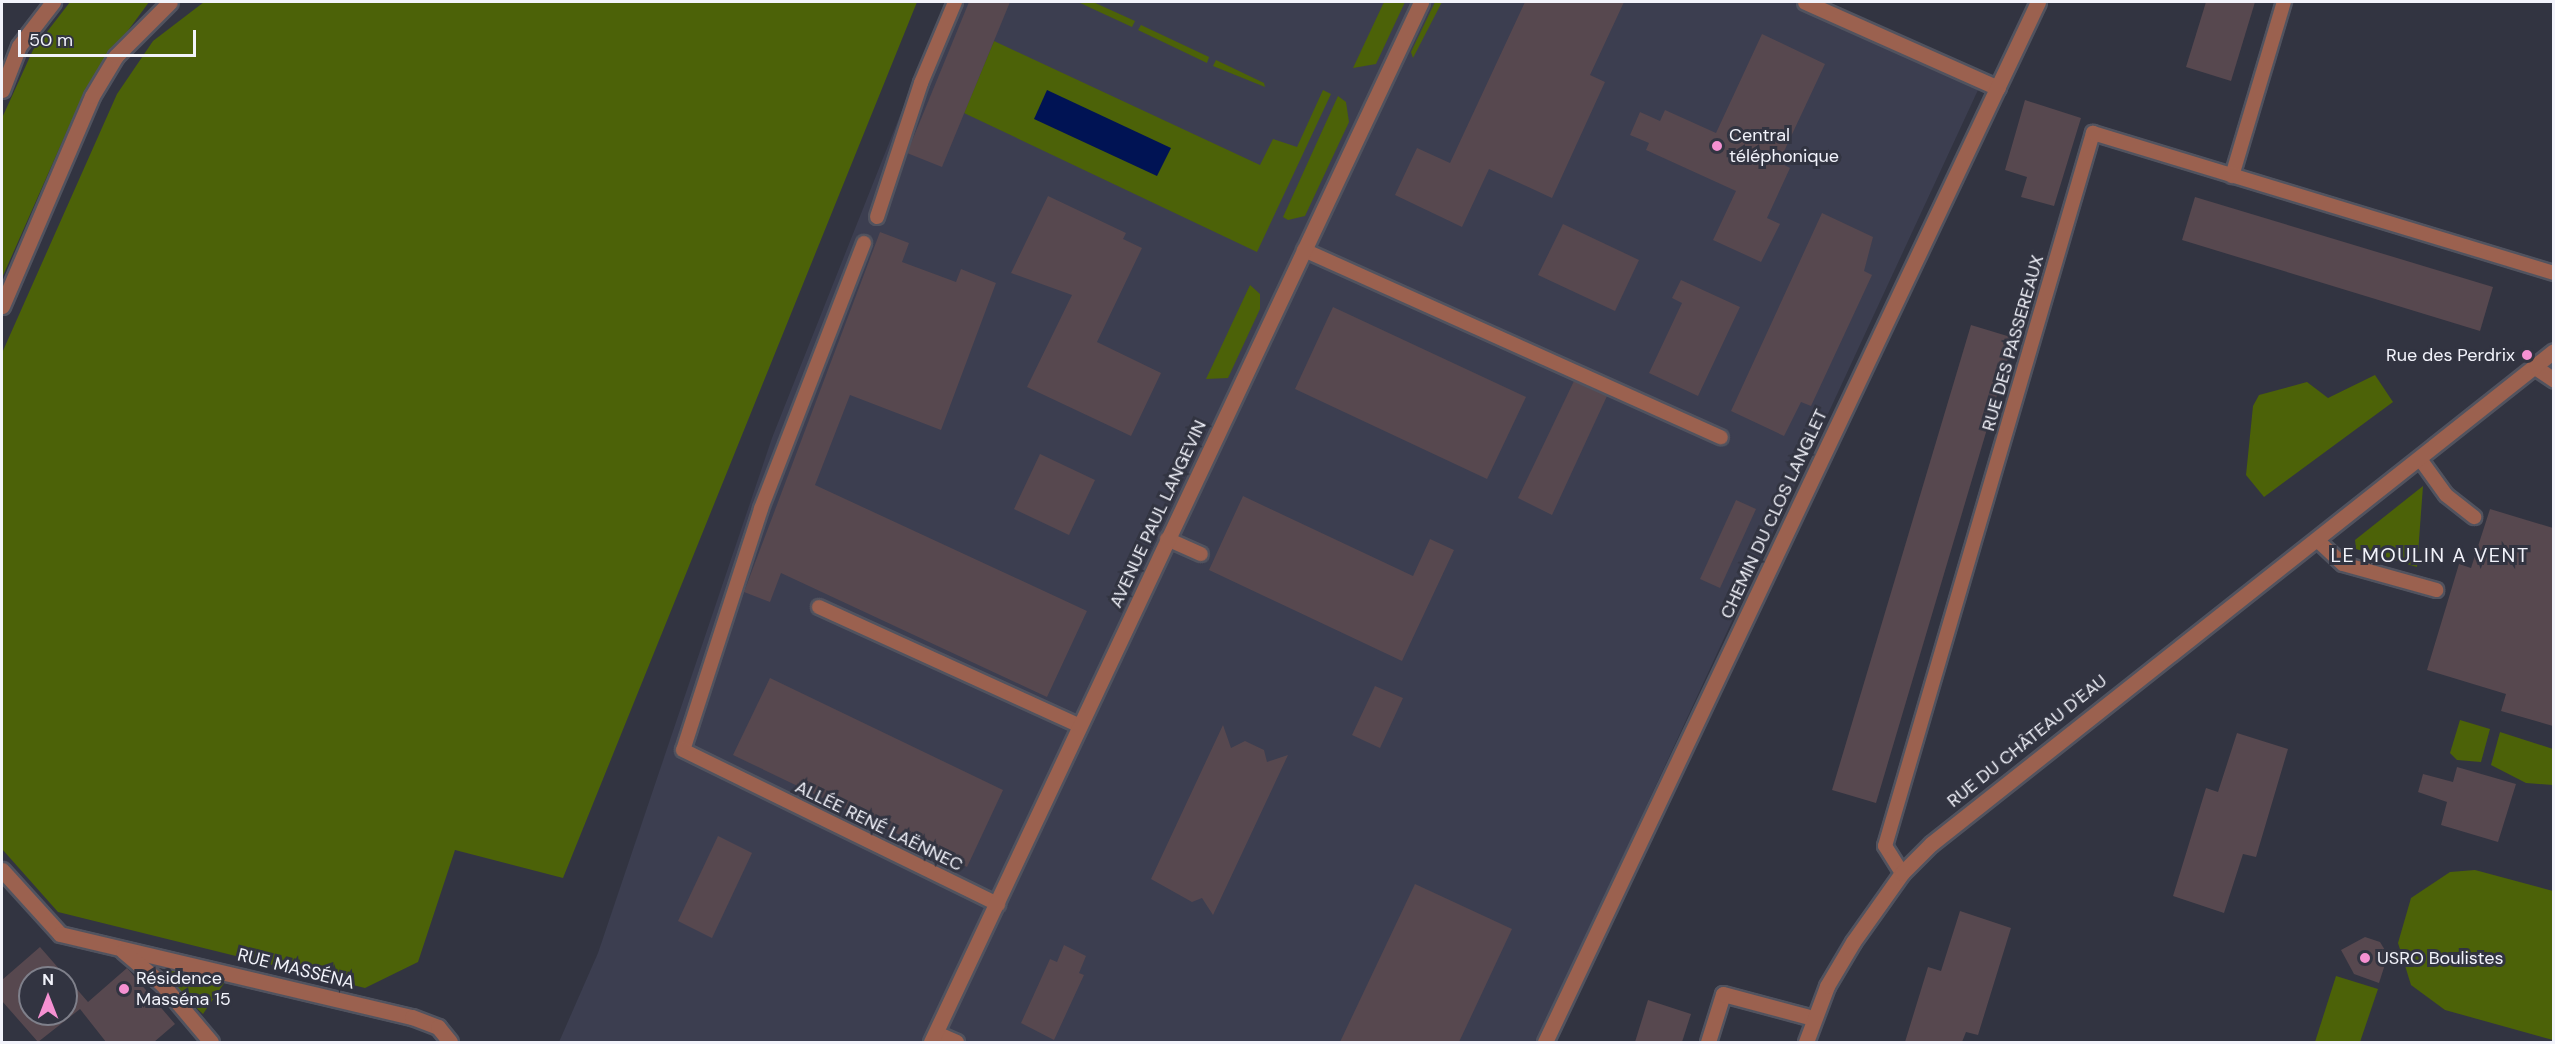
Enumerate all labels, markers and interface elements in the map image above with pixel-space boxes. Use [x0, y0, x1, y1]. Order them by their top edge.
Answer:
scale bar [21, 18, 200, 56]
text: 50 m [29, 28, 73, 52]
place label: Central téléphonique [1729, 125, 1839, 168]
marker: Central téléphonique [1710, 139, 1724, 153]
street label: RUE DES PASSEREAUX [1978, 253, 2048, 433]
place label: Rue des Perdrix [2386, 344, 2515, 366]
marker: Rue des Perdrix [2520, 348, 2534, 362]
street label: CHEMIN DU CLOS LANGLET [1716, 406, 1832, 622]
street label: AVENUE PAUL LANGEVIN [1105, 417, 1211, 611]
district label: LE MOULIN A VENT [2330, 543, 2530, 567]
street label: RUE DU CHÂTEAU D'EAU [1943, 670, 2111, 812]
street label: ALLÉE RENÉ LAËNNEC [792, 776, 966, 876]
street label: RUE MASSÉNA [235, 944, 357, 994]
place label: USRO Boulistes [2377, 947, 2504, 969]
marker: USRO Boulistes [2358, 951, 2372, 965]
north arrow [18, 966, 78, 1026]
place label: Résidence Masséna 15 [136, 968, 231, 1010]
text: N [42, 969, 54, 990]
marker: Résidence Masséna 15 [117, 982, 131, 996]

